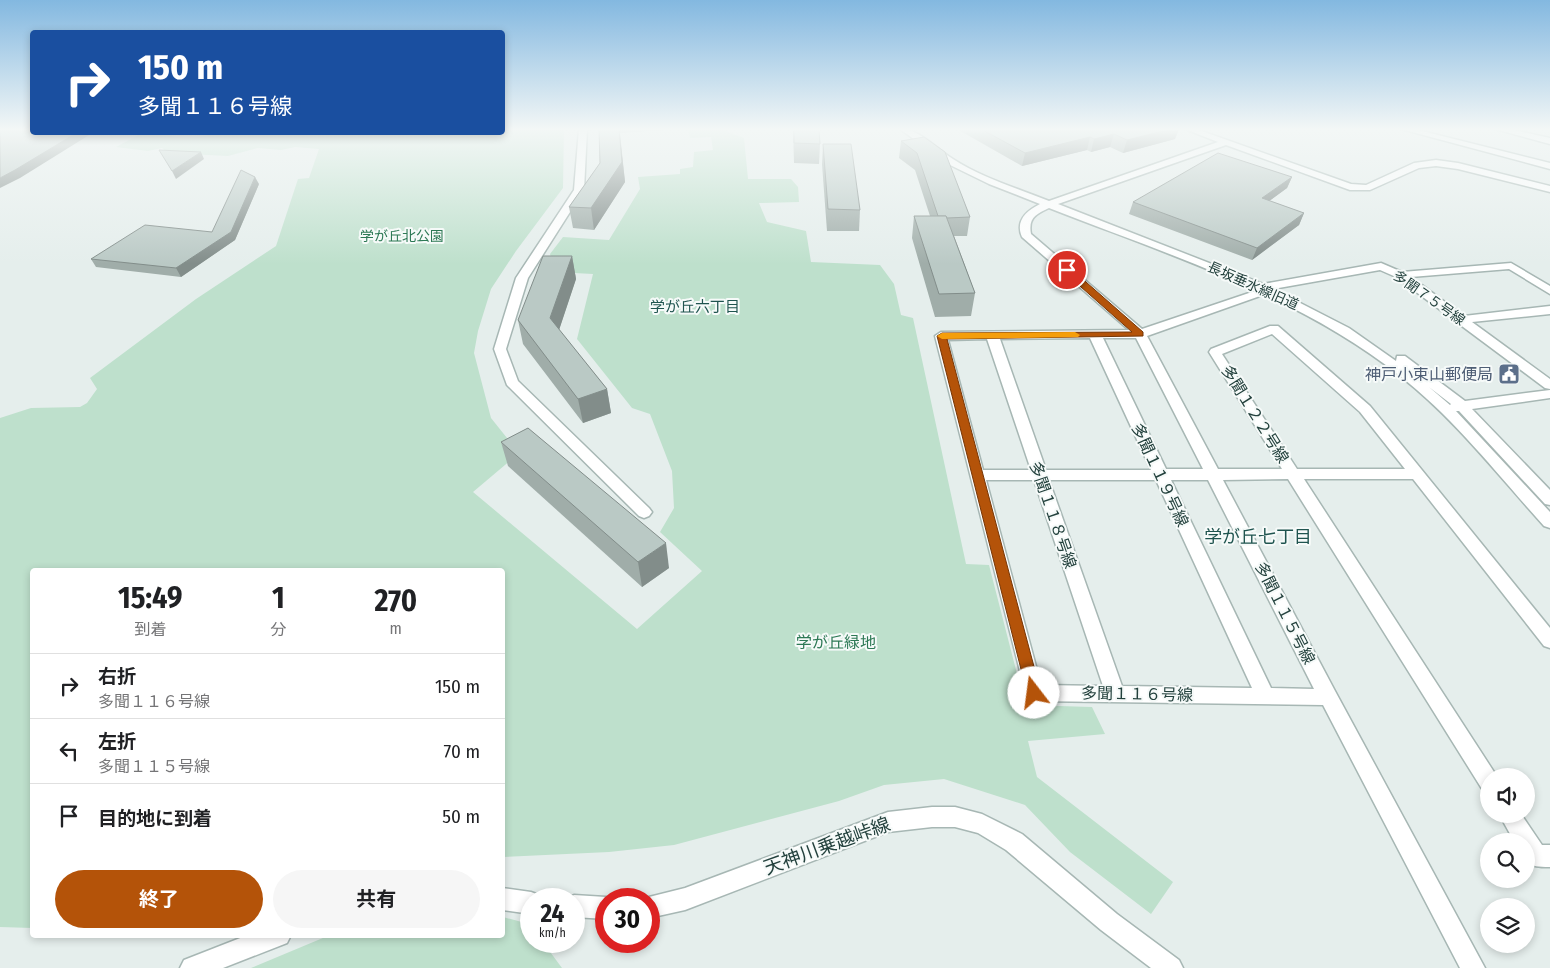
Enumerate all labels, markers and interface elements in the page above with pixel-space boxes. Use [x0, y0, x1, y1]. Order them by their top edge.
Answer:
text: 150 m [138, 46, 223, 88]
icon: right [55, 50, 120, 115]
text: 多聞１１６号線 [138, 93, 292, 120]
park label: 学が丘北公園 [360, 228, 444, 245]
pin [1046, 249, 1088, 291]
icon: arrive [1053, 256, 1081, 284]
street label: 長坂垂水線旧道 [1205, 258, 1301, 314]
street label: 多聞７５号線 [1390, 267, 1468, 329]
district label: 学が丘六丁目 [650, 298, 740, 316]
street label: 多聞１２２号線 [1217, 361, 1293, 467]
public building icon: 神戸小束山郵便局 [1497, 362, 1521, 386]
place label: 神戸小束山郵便局 [1365, 365, 1493, 384]
street label: 多聞１１９号線 [1128, 420, 1192, 530]
street label: 多聞１１８号線 [1026, 459, 1080, 571]
district label: 学が丘七丁目 [1204, 526, 1312, 548]
street label: 多聞１１５号線 [1251, 559, 1319, 667]
text: 15:49 [118, 580, 182, 616]
text: 1 [272, 580, 285, 616]
text: 270 [374, 583, 417, 619]
text: m [390, 619, 402, 638]
text: 到着 [134, 620, 166, 639]
text: 分 [270, 620, 286, 639]
park label: 学が丘緑地 [796, 633, 876, 652]
text: 右折 [98, 665, 136, 688]
position arrow [1007, 666, 1059, 718]
icon: right [55, 672, 83, 700]
text: 150 m [435, 675, 480, 698]
street label: 多聞１１６号線 [1081, 684, 1193, 704]
text: 多聞１１６号線 [98, 692, 210, 711]
text: 左折 [98, 730, 136, 753]
icon: left [55, 737, 83, 765]
text: 70 m [444, 740, 480, 763]
text: 多聞１１５号線 [98, 757, 210, 776]
map controls [1480, 768, 1535, 953]
button: sound [1480, 768, 1535, 823]
icon: arrive [55, 802, 83, 830]
text: 50 m [442, 805, 480, 828]
text: 目的地に到着 [98, 807, 212, 830]
street label: 天神川乗越峠線 [761, 812, 893, 880]
button: search [1480, 833, 1535, 888]
button: 終了 [55, 870, 263, 928]
button: 共有 [273, 870, 480, 928]
speed limit sign: 30 [595, 888, 660, 953]
button: layers [1480, 898, 1535, 953]
text: 24 [541, 899, 564, 929]
text: km/h [539, 926, 566, 940]

